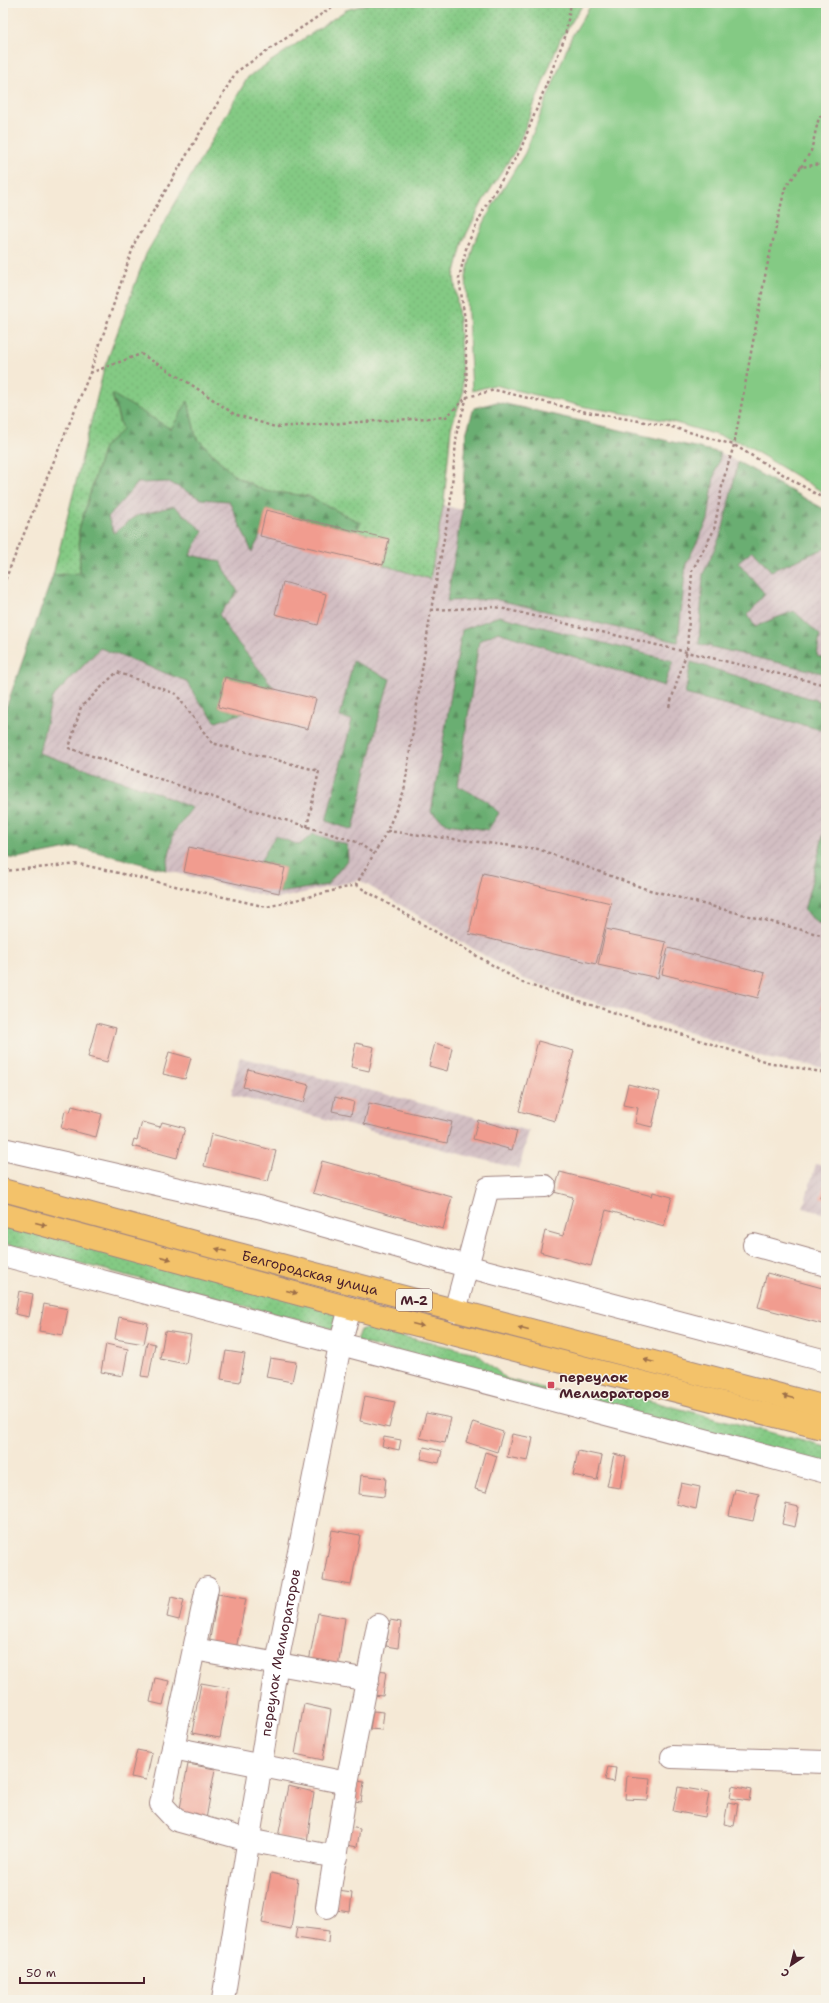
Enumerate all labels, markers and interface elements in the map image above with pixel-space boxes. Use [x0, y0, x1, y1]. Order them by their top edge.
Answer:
one-way arrow [35, 1221, 47, 1227]
street label: Белгородская улица [240, 1246, 381, 1299]
one-way arrow [215, 1247, 227, 1253]
one-way arrow [160, 1255, 172, 1261]
one-way arrow [286, 1289, 298, 1295]
road number: М-2 [396, 1289, 432, 1311]
one-way arrow [411, 1322, 424, 1328]
one-way arrow [517, 1325, 529, 1331]
one-way arrow [643, 1358, 655, 1364]
place label: переулок Мелиораторов [559, 1368, 669, 1402]
marker: переулок Мелиораторов [546, 1380, 556, 1390]
one-way arrow [782, 1394, 794, 1400]
street label: переулок Мелиораторов [256, 1568, 304, 1738]
north arrow [771, 1945, 811, 1985]
scale bar [20, 1959, 144, 1985]
text: 50 m [26, 1965, 56, 1981]
text: С [778, 1965, 793, 1981]

